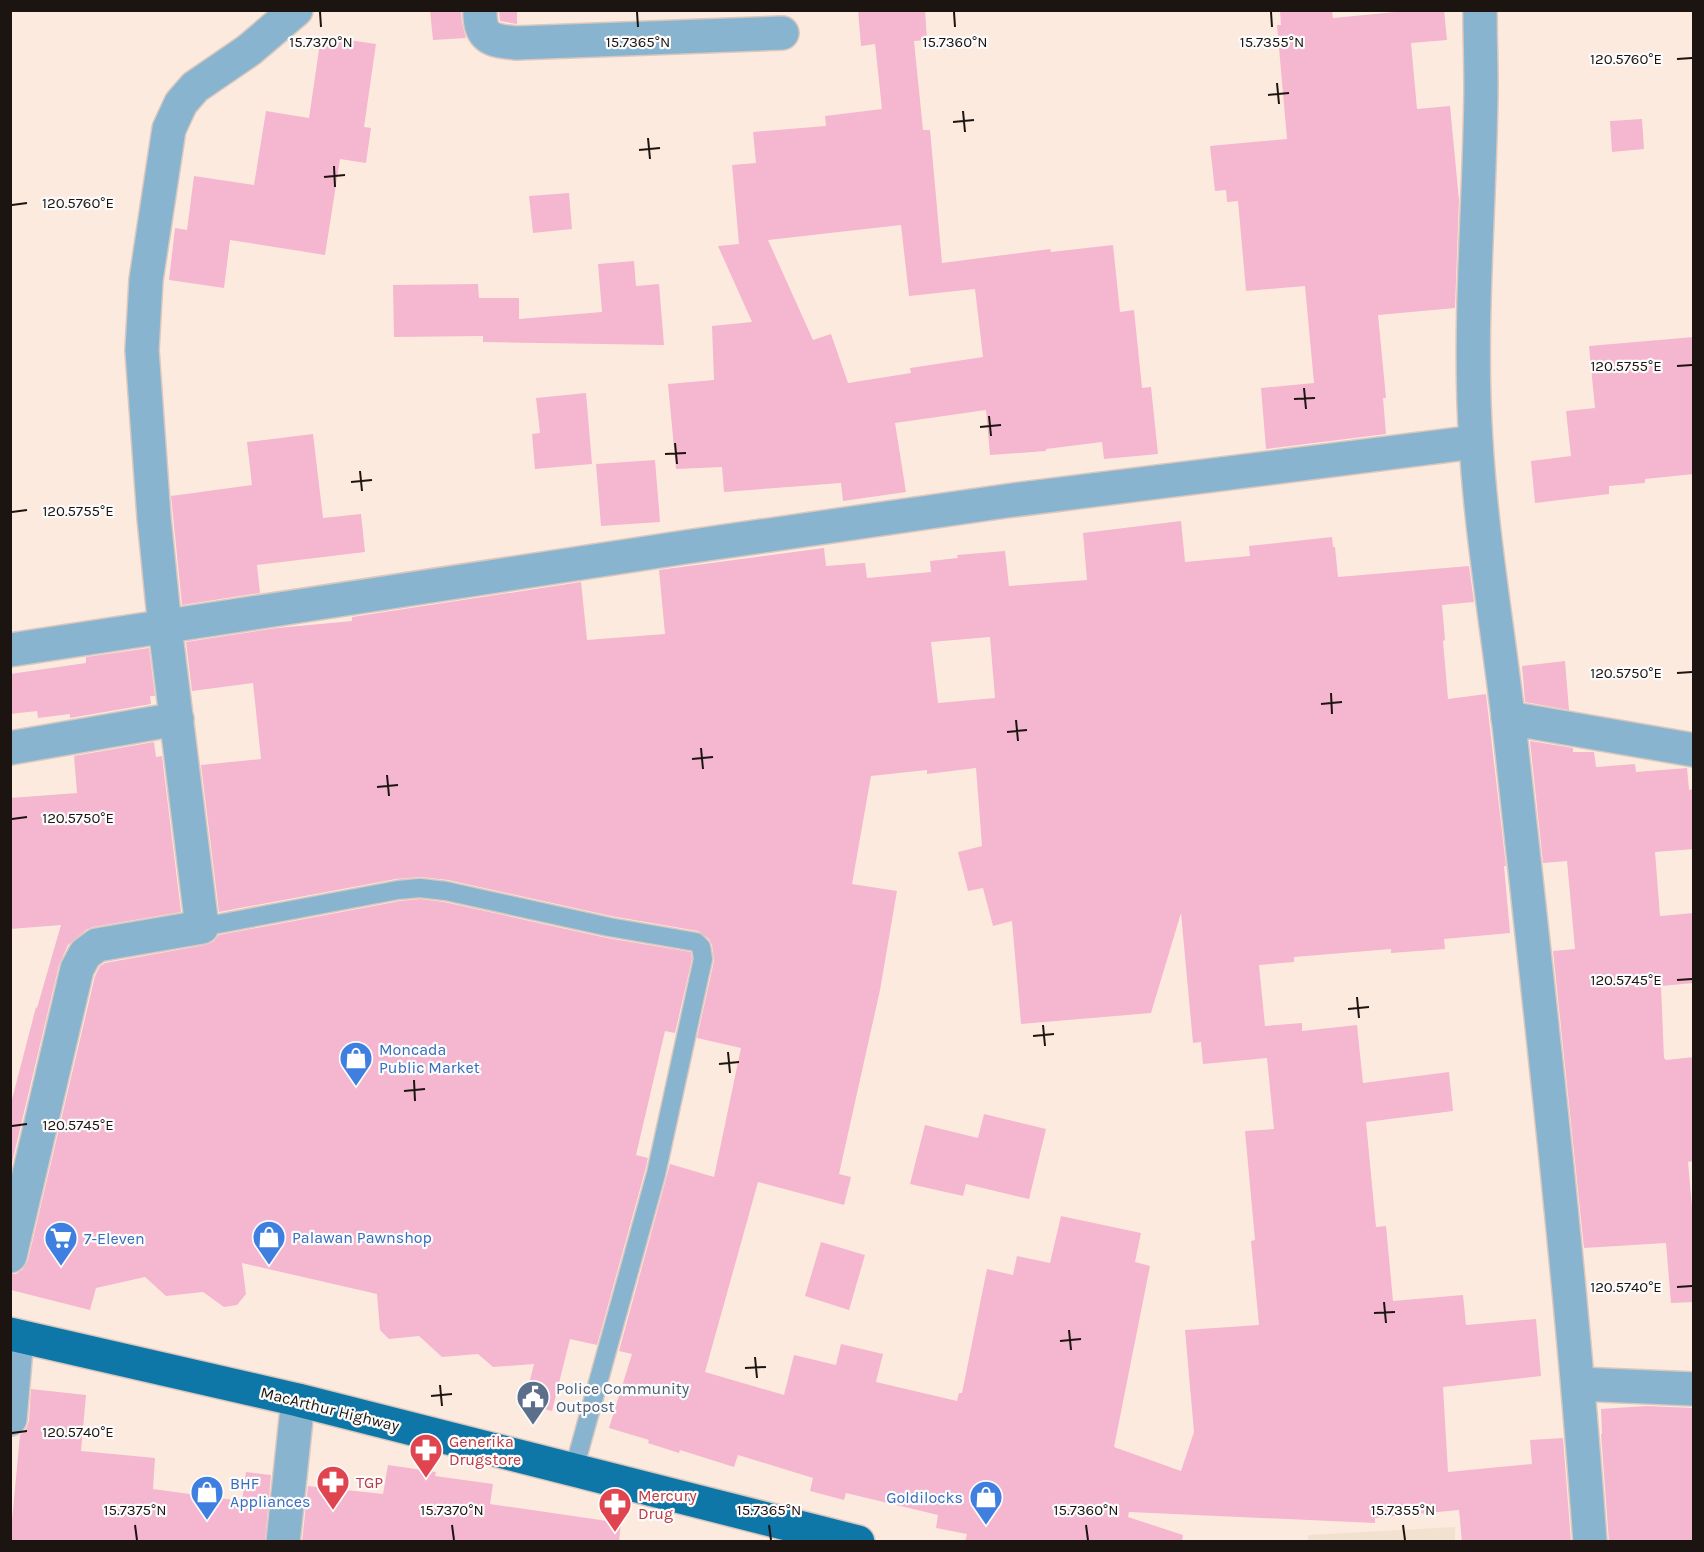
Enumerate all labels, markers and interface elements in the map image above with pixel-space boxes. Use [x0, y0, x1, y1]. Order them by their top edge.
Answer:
text: 15.7370°N [289, 33, 353, 51]
text: 15.7365°N [606, 33, 670, 51]
text: 15.7360°N [923, 33, 987, 51]
text: 15.7355°N [1240, 33, 1304, 51]
text: 120.5760°E [1590, 50, 1662, 68]
text: 120.5760°E [42, 194, 114, 212]
text: 120.5755°E [1590, 357, 1662, 375]
text: 120.5755°E [42, 502, 114, 520]
text: 120.5750°E [1590, 664, 1662, 682]
text: 120.5750°E [42, 809, 114, 827]
text: 120.5745°E [1590, 971, 1662, 989]
shop icon: Moncada Public Market [338, 1040, 374, 1087]
place label: Moncada Public Market [379, 1040, 480, 1077]
text: 120.5745°E [42, 1116, 114, 1134]
shop icon: Palawan Pawnshop [251, 1219, 287, 1266]
supermarket icon: 7-Eleven [43, 1220, 79, 1267]
place label: Palawan Pawnshop [292, 1228, 432, 1247]
place label: 7-Eleven [84, 1229, 145, 1248]
text: 120.5740°E [1590, 1278, 1662, 1296]
public building icon: Police Community Outpost [515, 1379, 551, 1426]
place label: Police Community Outpost [556, 1379, 690, 1416]
street label: MacArthur Highway [259, 1383, 402, 1436]
text: 120.5740°E [42, 1423, 114, 1441]
pharmacy icon: Generika Drugstore [408, 1432, 444, 1479]
place label: Generika Drugstore [449, 1432, 521, 1469]
pharmacy icon: TGP [315, 1464, 351, 1511]
place label: TGP [356, 1473, 383, 1492]
shop icon: BHF Appliances [189, 1474, 225, 1521]
place label: BHF Appliances [230, 1474, 311, 1511]
shop icon: Goldilocks [968, 1479, 1004, 1526]
pharmacy icon: Mercury Drug [597, 1486, 633, 1533]
place label: Mercury Drug [638, 1486, 697, 1523]
place label: Goldilocks [886, 1488, 963, 1507]
text: 15.7375°N [104, 1501, 166, 1519]
text: 15.7370°N [420, 1501, 484, 1519]
text: 15.7365°N [737, 1501, 801, 1519]
text: 15.7360°N [1054, 1501, 1118, 1519]
text: 15.7355°N [1371, 1501, 1435, 1519]

